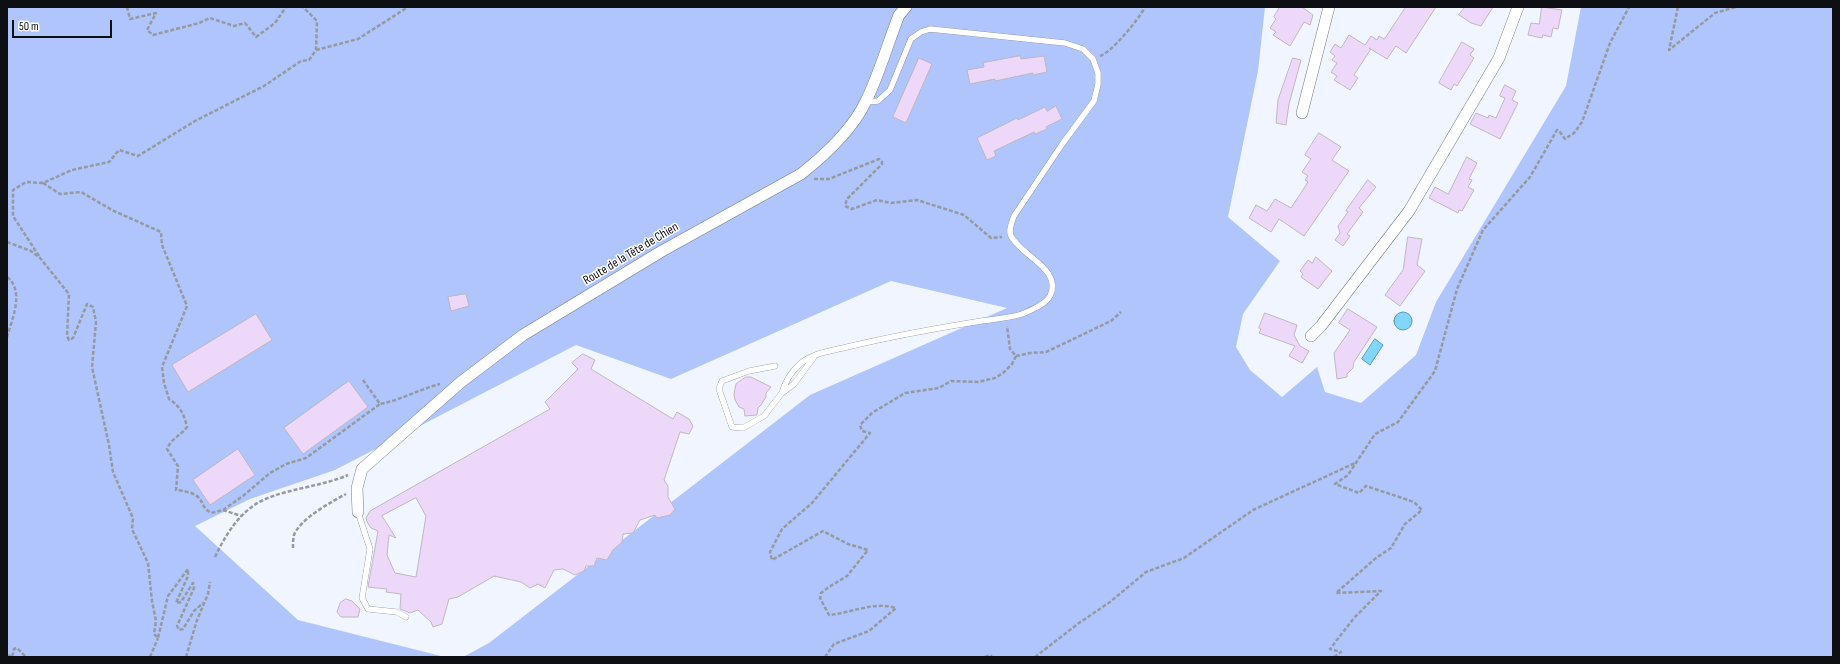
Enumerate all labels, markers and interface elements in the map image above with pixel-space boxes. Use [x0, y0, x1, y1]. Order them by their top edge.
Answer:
scale bar [14, 12, 114, 38]
text: 50 m [19, 19, 39, 34]
street label: Route de la Tête de Chien [580, 219, 682, 289]

